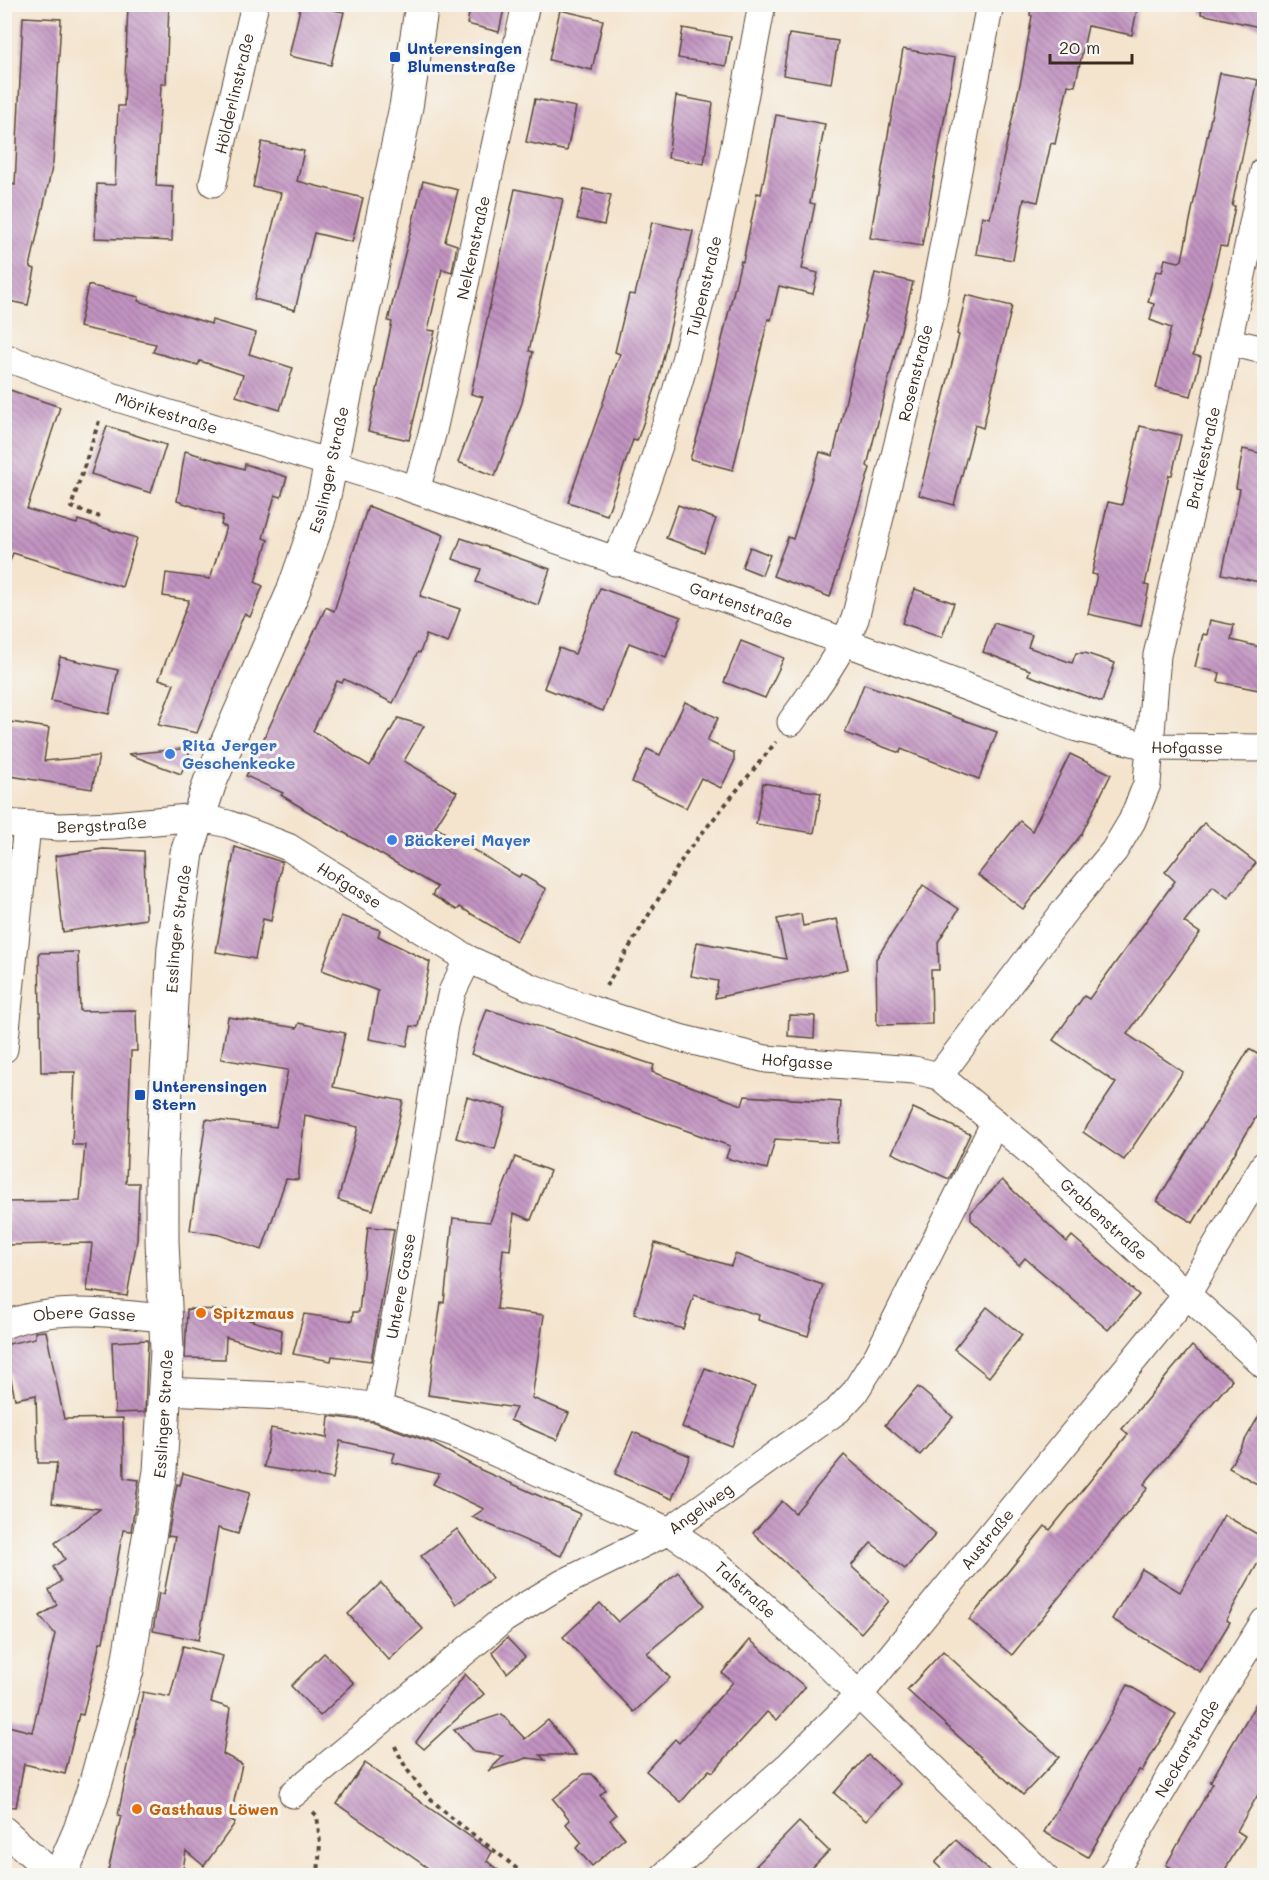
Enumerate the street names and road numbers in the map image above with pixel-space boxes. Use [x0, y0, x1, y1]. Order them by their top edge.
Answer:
street label: Hölderlinstraße [209, 31, 258, 156]
street label: Nelkenstraße [451, 194, 494, 302]
street label: Tulpenstraße [681, 234, 726, 339]
street label: Rosenstraße [893, 322, 937, 423]
street label: Mörikestraße [113, 387, 221, 438]
street label: Esslinger Straße [304, 404, 353, 536]
street label: Braikestraße [1181, 405, 1224, 511]
street label: Gartenstraße [687, 576, 796, 632]
street label: Hofgasse [1151, 736, 1223, 758]
street label: Bergstraße [56, 811, 148, 837]
street label: Hofgasse [314, 857, 386, 913]
street label: Esslinger Straße [160, 863, 195, 993]
street label: Hofgasse [761, 1048, 834, 1074]
street label: Grabenstraße [1056, 1173, 1153, 1264]
street label: Untere Gasse [380, 1232, 420, 1341]
street label: Obere Gasse [31, 1301, 137, 1326]
street label: Esslinger Straße [148, 1349, 177, 1480]
street label: Angelweg [664, 1478, 737, 1538]
street label: Austraße [955, 1504, 1018, 1573]
street label: Talstraße [711, 1556, 781, 1622]
street label: Neckarstraße [1149, 1695, 1223, 1801]

